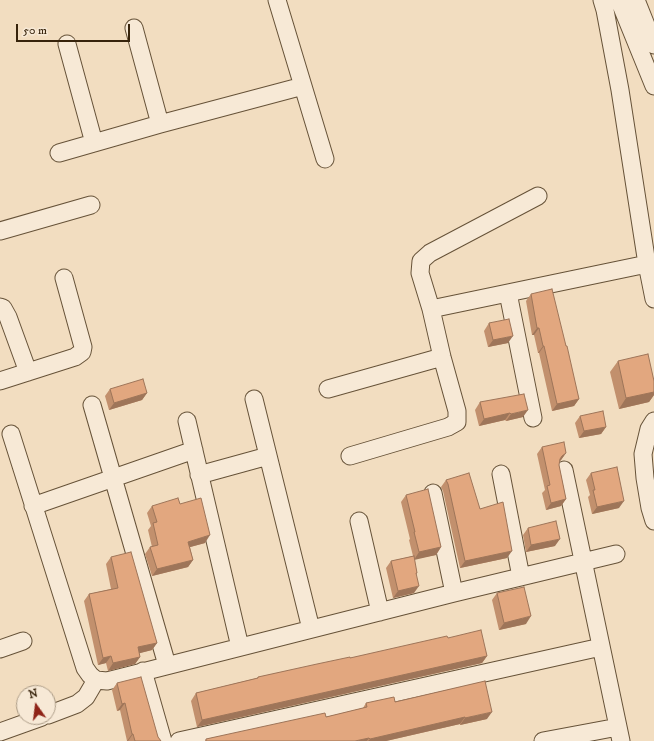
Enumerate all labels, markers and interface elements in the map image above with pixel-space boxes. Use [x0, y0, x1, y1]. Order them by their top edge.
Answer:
scale bar [18, 16, 132, 42]
text: 50 m [23, 23, 47, 38]
north arrow [16, 685, 56, 725]
text: N [27, 686, 39, 702]

